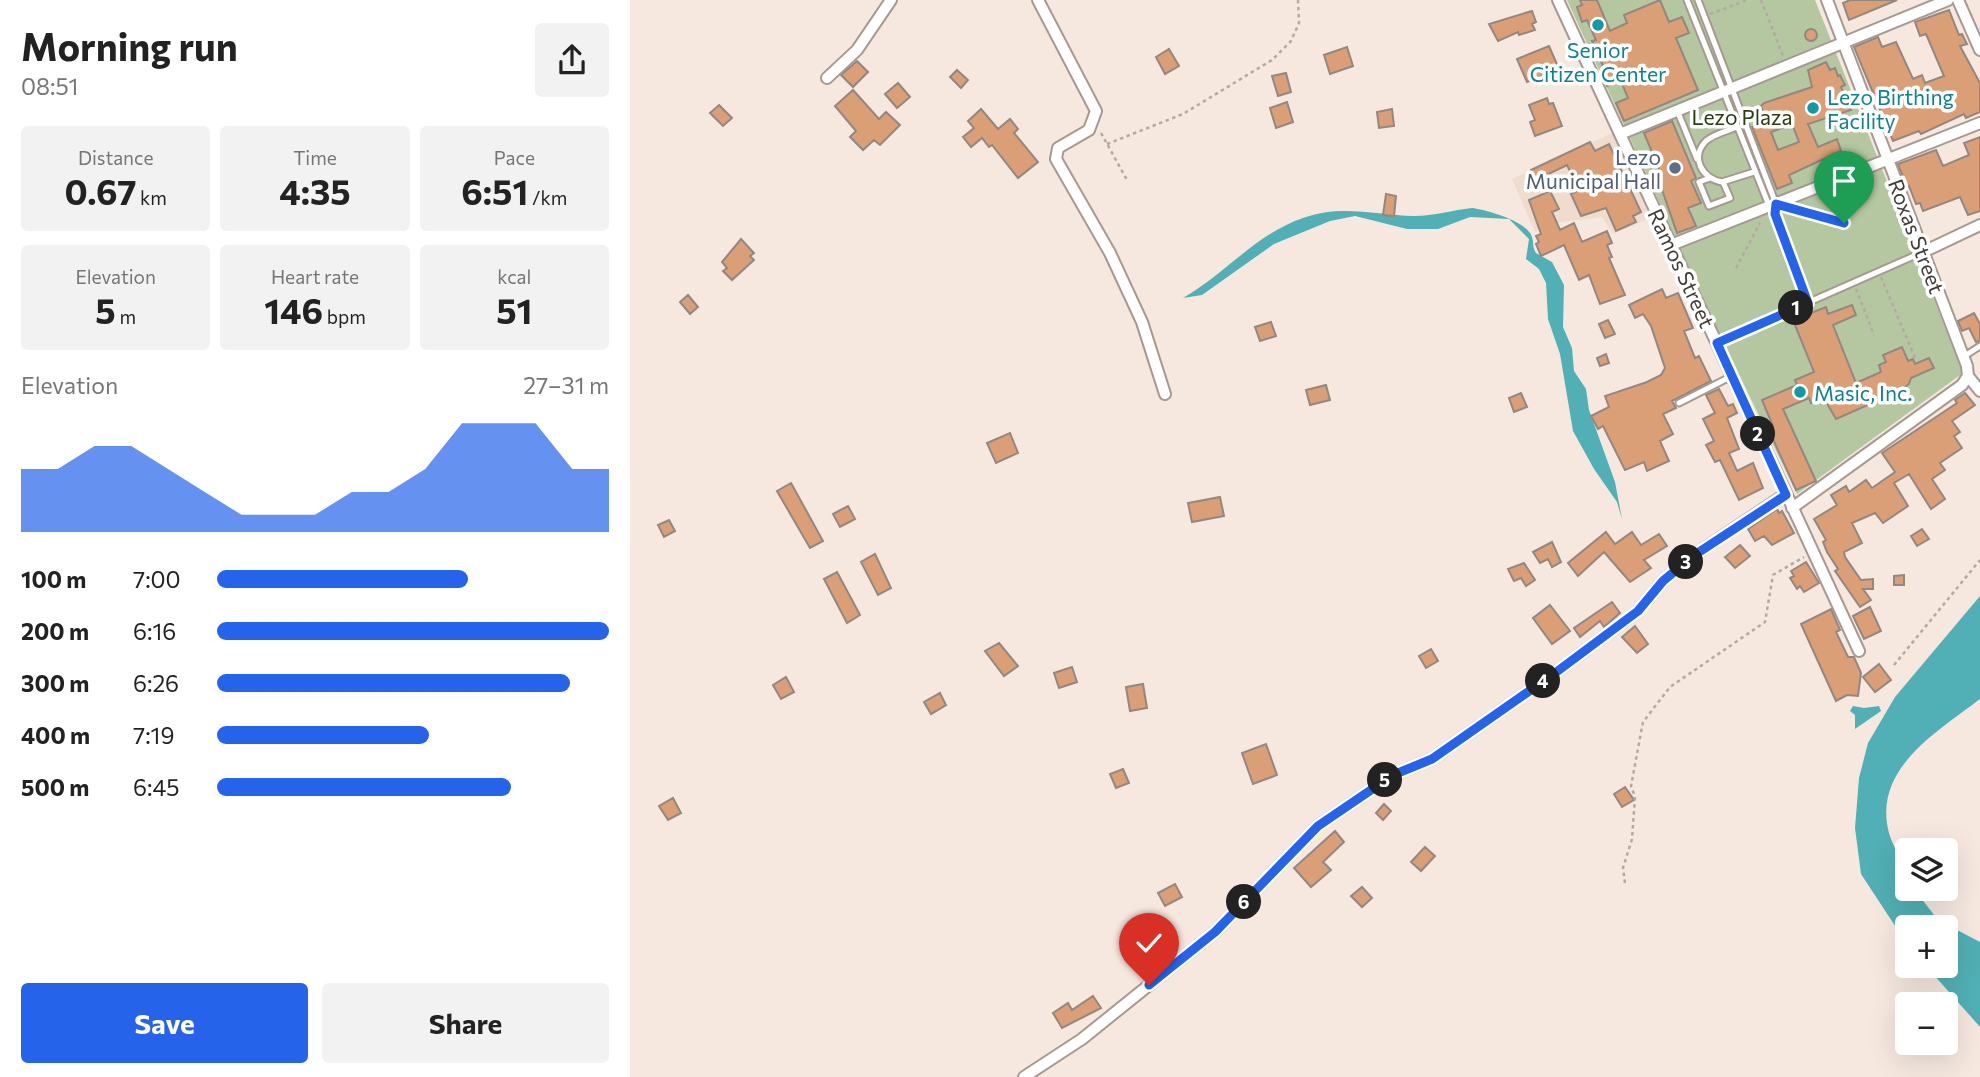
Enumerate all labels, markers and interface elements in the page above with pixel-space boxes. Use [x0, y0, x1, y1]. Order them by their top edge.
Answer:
marker: Senior Citizen Center [1590, 17, 1606, 33]
text: Morning run [21, 22, 238, 69]
button: share [535, 23, 609, 97]
place label: Senior Citizen Center [1530, 37, 1666, 86]
text: 08:51 [21, 72, 78, 100]
place label: Lezo Birthing Facility [1827, 84, 1954, 133]
marker: Lezo Birthing Facility [1805, 100, 1821, 116]
park label: Lezo Plaza [1692, 104, 1793, 129]
place label: Lezo Municipal Hall [1526, 144, 1661, 193]
text: Distance [78, 146, 153, 169]
text: Time [293, 146, 337, 169]
text: Pace [494, 146, 535, 169]
pin [1814, 151, 1874, 223]
marker: Lezo Municipal Hall [1667, 160, 1683, 176]
icon: arrive [1825, 162, 1863, 200]
text: 0.67 [64, 169, 136, 212]
text: 4:35 [279, 169, 351, 212]
text: 6:51 [461, 169, 528, 212]
street label: Roxas Street [1884, 175, 1950, 297]
text: km [136, 186, 167, 209]
text: /km [528, 186, 567, 209]
street label: Ramos Street [1643, 204, 1721, 332]
text: Elevation [76, 265, 156, 288]
text: Heart rate [271, 265, 359, 288]
text: kcal [497, 265, 531, 288]
text: 5 [95, 288, 116, 331]
text: 146 [264, 288, 323, 331]
text: 51 [496, 288, 532, 331]
pin: 1 [1778, 290, 1814, 326]
text: 1 [1791, 296, 1800, 319]
text: m [116, 305, 136, 328]
text: bpm [323, 305, 366, 328]
text: Elevation [21, 371, 118, 399]
text: 27–31 m [523, 371, 609, 399]
place label: Masic, Inc. [1814, 380, 1912, 405]
marker: Masic, Inc. [1792, 384, 1808, 400]
pin: 2 [1740, 416, 1776, 452]
text: 2 [1752, 422, 1763, 445]
pin: 3 [1668, 544, 1704, 580]
text: 3 [1680, 550, 1691, 573]
text: 100 m [21, 565, 86, 593]
text: 7:00 [133, 565, 181, 593]
text: 200 m [21, 617, 89, 645]
text: 6:16 [133, 617, 176, 645]
pin: 4 [1525, 664, 1560, 698]
text: 300 m [21, 669, 89, 697]
text: 6:26 [133, 669, 179, 697]
text: 4 [1537, 669, 1548, 692]
text: 400 m [21, 721, 90, 749]
text: 7:19 [133, 721, 174, 749]
pin: 5 [1368, 762, 1402, 798]
text: 5 [1379, 768, 1390, 791]
text: 500 m [21, 773, 89, 801]
text: 6:45 [133, 773, 179, 801]
map controls [1895, 838, 1958, 1055]
button: layers [1895, 838, 1958, 901]
pin: 6 [1226, 884, 1262, 920]
text: 6 [1238, 890, 1249, 913]
pin [1119, 913, 1179, 985]
button: + [1895, 915, 1958, 978]
icon: check [1130, 924, 1168, 962]
button: Save [21, 983, 308, 1063]
button: Share [322, 983, 609, 1063]
button: − [1895, 992, 1958, 1055]

